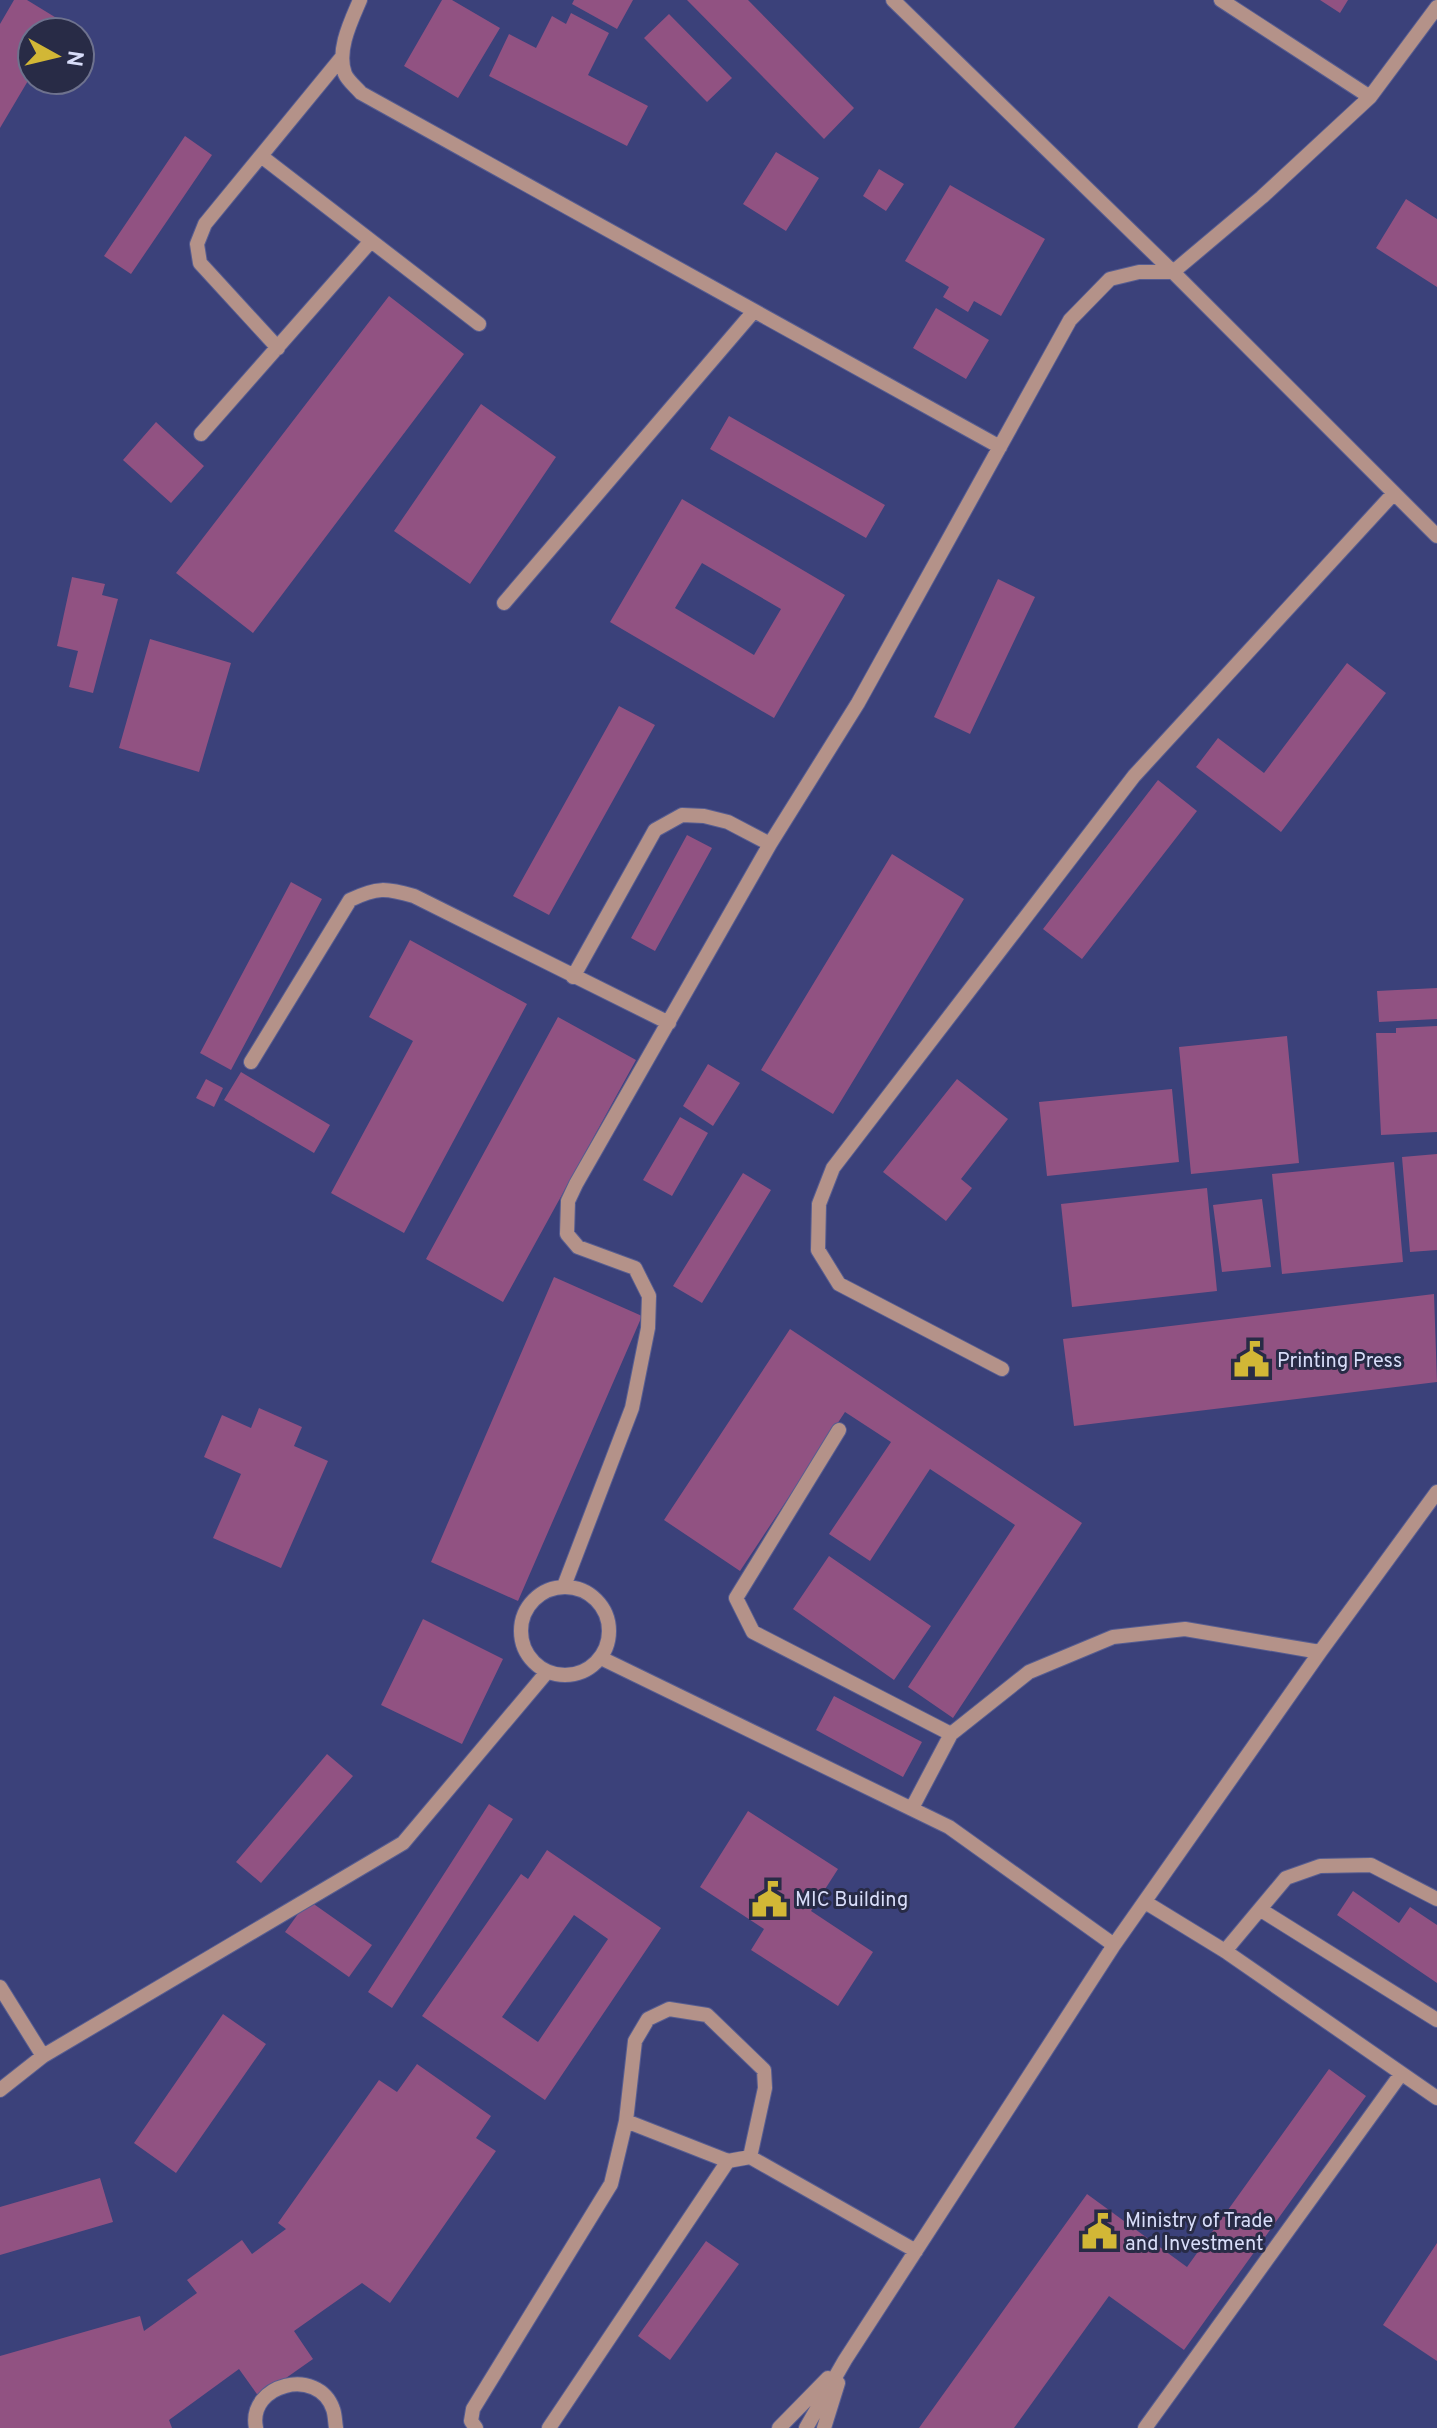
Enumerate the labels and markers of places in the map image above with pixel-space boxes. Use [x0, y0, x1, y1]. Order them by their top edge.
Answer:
public building icon: Printing Press [1232, 1341, 1270, 1379]
place label: Printing Press [1277, 1349, 1402, 1375]
public building icon: MIC Building [750, 1880, 788, 1918]
place label: MIC Building [795, 1888, 908, 1914]
place label: Ministry of Trade and Investment [1125, 2209, 1273, 2258]
public building icon: Ministry of Trade and Investment [1080, 2212, 1118, 2250]

